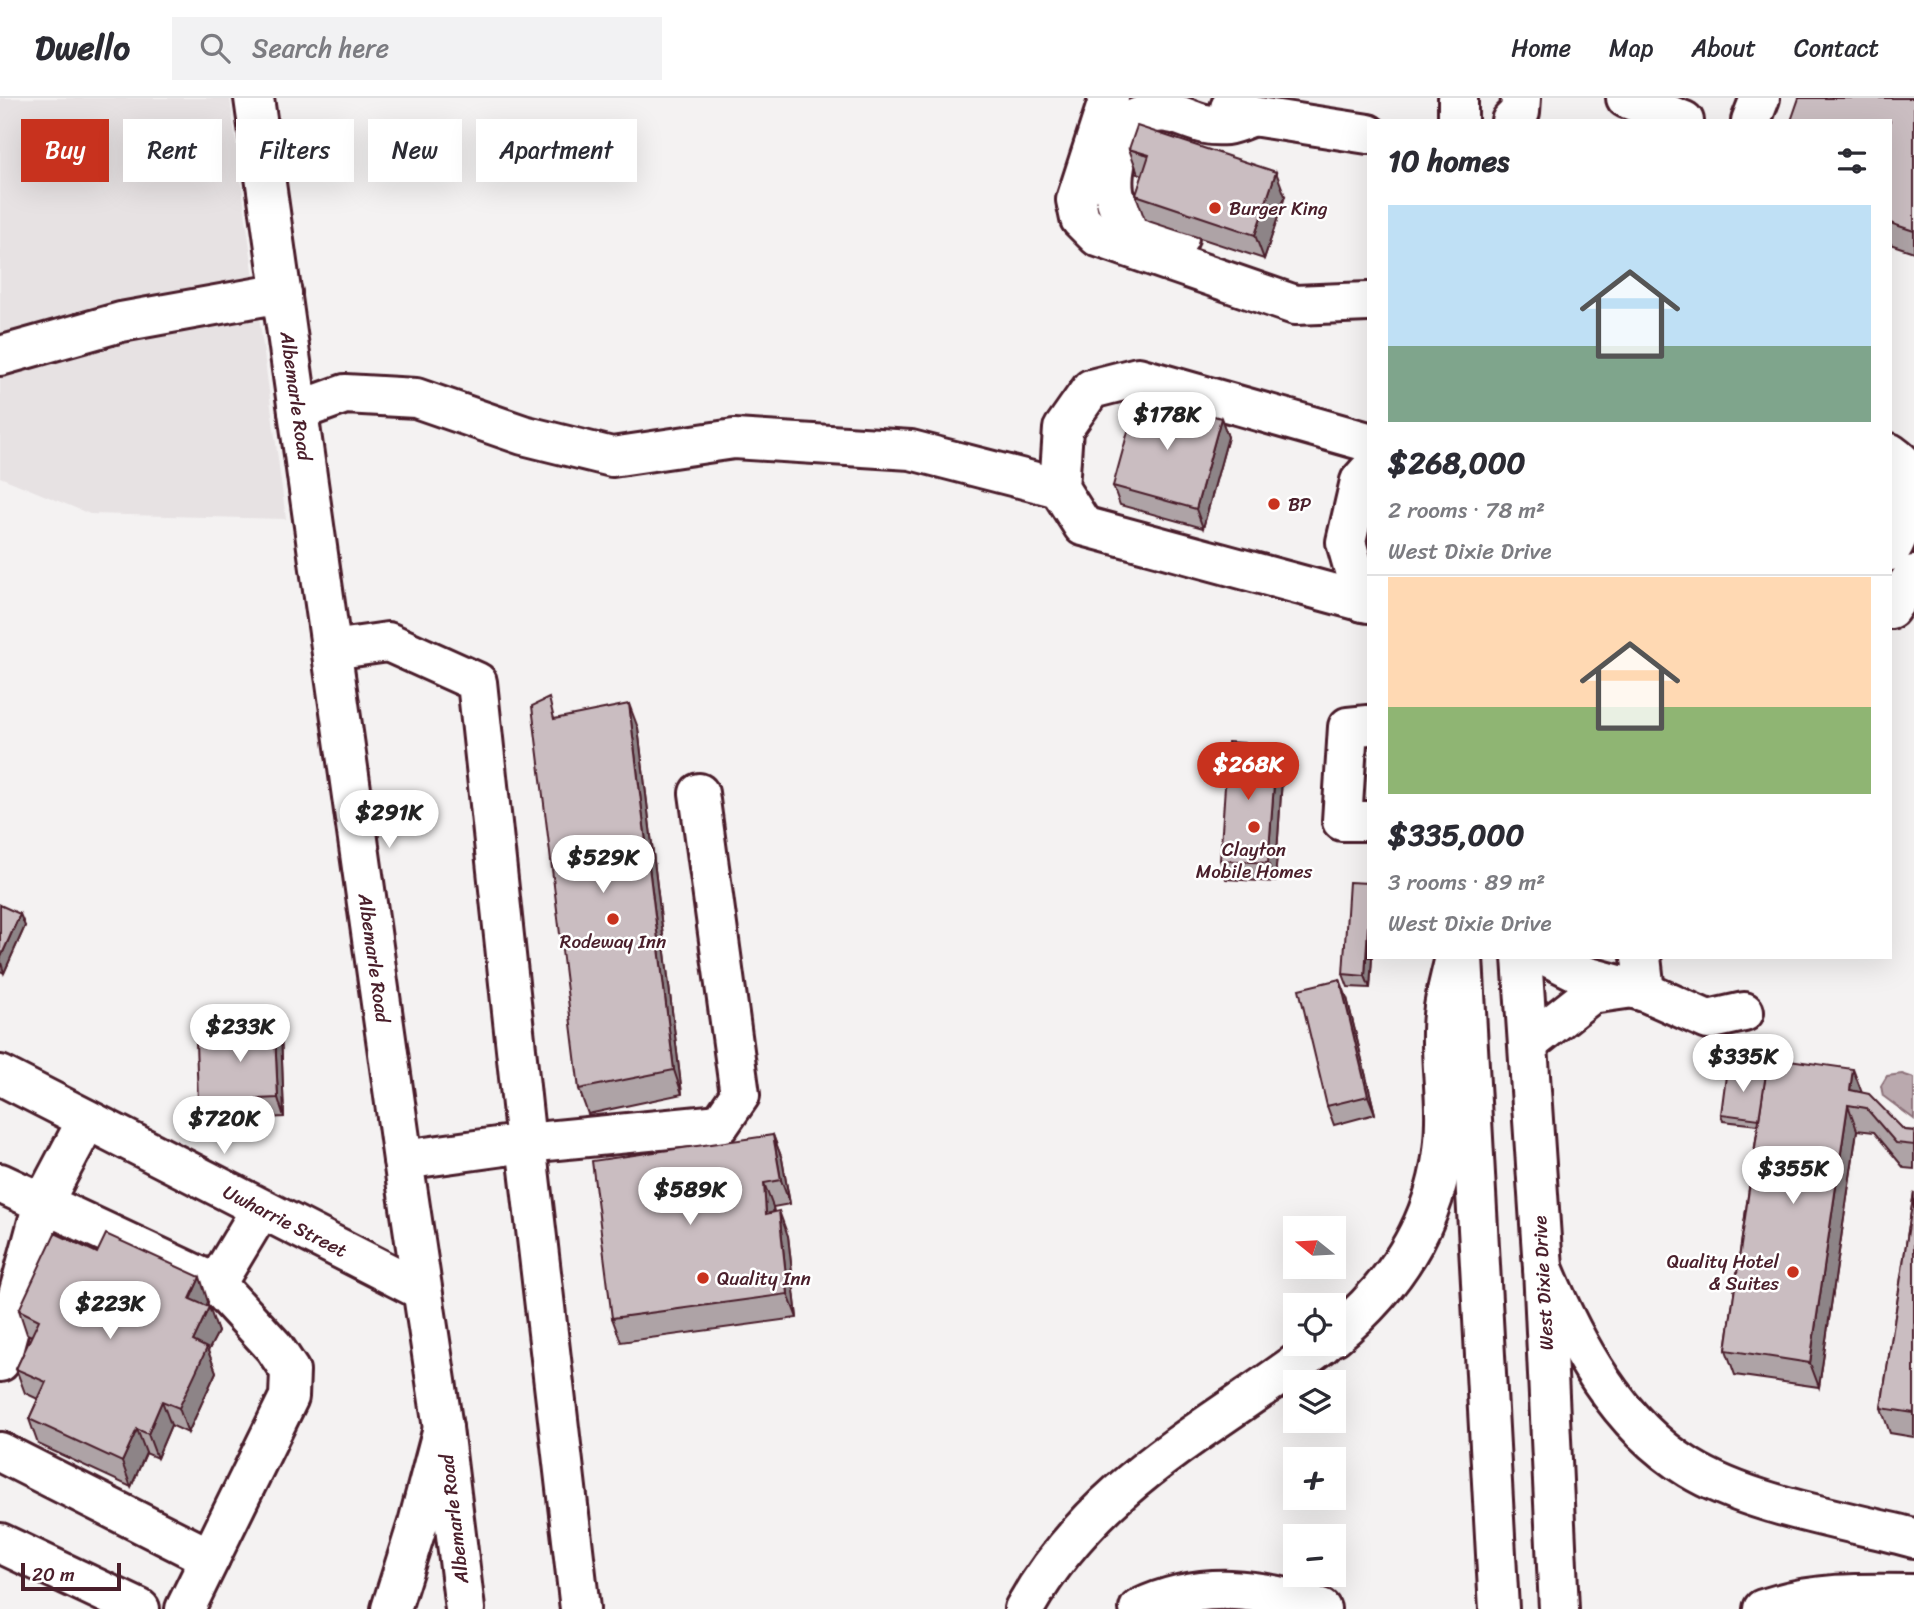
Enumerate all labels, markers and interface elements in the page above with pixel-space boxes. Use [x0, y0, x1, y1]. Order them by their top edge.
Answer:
search box [172, 17, 662, 80]
text: Dwello [35, 19, 130, 77]
text: Search here [252, 25, 389, 71]
text: Home [1511, 27, 1571, 69]
text: Map [1609, 27, 1653, 69]
text: About [1691, 27, 1756, 69]
text: Contact [1794, 27, 1879, 69]
icon: search [196, 29, 234, 67]
chip: Buy [21, 119, 109, 182]
chip: Rent [123, 119, 222, 182]
chip: Filters [236, 119, 354, 182]
chip: New [368, 119, 462, 182]
chip: Apartment [476, 119, 637, 182]
text: 10 homes [1388, 134, 1509, 188]
icon: filters [1833, 142, 1871, 180]
place label: Burger King [1229, 192, 1328, 225]
marker: Burger King [1207, 200, 1223, 216]
icon: home [1567, 251, 1693, 377]
street label: Albemarle Road [270, 328, 322, 465]
pin: $178K [1118, 392, 1216, 452]
text: $178K [1134, 394, 1200, 435]
text: $268,000 [1388, 436, 1526, 490]
place label: BP [1288, 488, 1311, 521]
text: 2 rooms · 78 m² [1388, 490, 1545, 531]
marker: BP [1266, 496, 1282, 512]
text: West Dixie Drive [1388, 531, 1551, 572]
icon: home [1567, 623, 1693, 749]
pin: $268K [1199, 742, 1297, 802]
text: $268K [1213, 744, 1283, 785]
pin: $291K [340, 790, 438, 850]
text: $291K [356, 792, 422, 833]
text: $335,000 [1388, 808, 1524, 862]
marker: Clayton Mobile Homes [1246, 819, 1262, 835]
place label: Clayton Mobile Homes [1196, 833, 1313, 888]
pin: $529K [554, 836, 652, 895]
text: $529K [568, 837, 638, 878]
text: 3 rooms · 89 m² [1388, 862, 1545, 903]
street label: Albemarle Road [348, 890, 400, 1027]
text: West Dixie Drive [1388, 903, 1551, 944]
marker: Rodeway Inn [605, 911, 621, 927]
place label: Rodeway Inn [560, 925, 666, 958]
pin: $233K [191, 1004, 289, 1064]
text: $233K [206, 1006, 274, 1047]
pin: $335K [1694, 1034, 1792, 1094]
text: $335K [1709, 1036, 1777, 1077]
pin: $720K [175, 1096, 273, 1156]
text: $720K [189, 1098, 259, 1139]
pin: $355K [1744, 1146, 1842, 1206]
text: $355K [1758, 1148, 1828, 1189]
pin: $589K [641, 1168, 739, 1227]
text: $589K [654, 1169, 726, 1210]
street label: Uwharrie Street [217, 1175, 353, 1267]
street label: West Dixie Drive [1523, 1215, 1563, 1351]
north arrow [1283, 1216, 1346, 1279]
map controls [1283, 1216, 1346, 1587]
place label: Quality Hotel & Suites [1667, 1245, 1780, 1300]
place label: Quality Inn [717, 1262, 811, 1295]
marker: Quality Hotel & Suites [1785, 1264, 1801, 1280]
marker: Quality Inn [695, 1270, 711, 1286]
pin: $223K [61, 1282, 159, 1341]
text: $223K [76, 1283, 144, 1324]
button: locate [1283, 1293, 1346, 1356]
button: layers [1283, 1370, 1346, 1433]
button: + [1283, 1447, 1346, 1510]
street label: Albemarle Road [429, 1451, 478, 1587]
button: − [1283, 1524, 1346, 1587]
text: 20 m [32, 1558, 75, 1591]
scale bar [21, 1560, 121, 1592]

